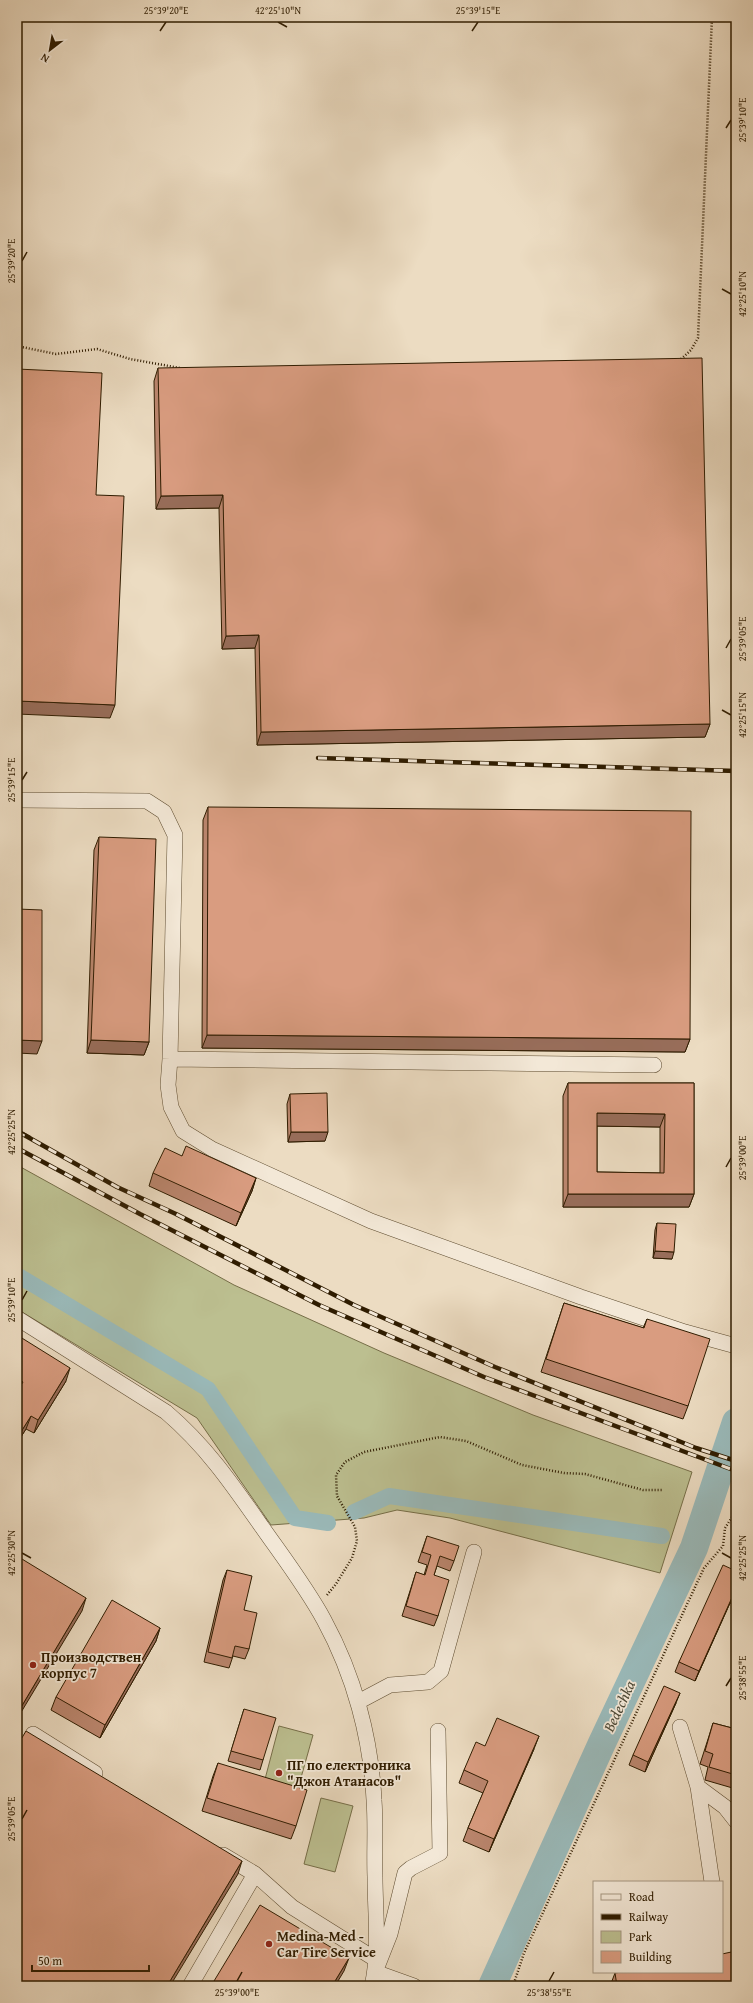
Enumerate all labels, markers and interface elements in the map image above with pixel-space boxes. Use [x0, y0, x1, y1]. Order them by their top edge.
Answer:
text: 25°39'20"E [144, 3, 188, 18]
text: 42°25'10"N [255, 3, 301, 18]
text: 25°39'15"E [456, 3, 500, 18]
north arrow [30, 30, 70, 70]
text: N [37, 49, 52, 67]
text: 25°39'10"E [735, 98, 750, 142]
text: 25°39'20"E [4, 239, 19, 283]
text: 42°25'10"N [735, 271, 750, 317]
text: 25°39'05"E [735, 617, 750, 661]
text: 42°25'15"N [735, 692, 750, 738]
text: 25°39'15"E [4, 758, 19, 802]
text: 42°25'25"N [4, 1109, 19, 1155]
text: 25°39'00"E [735, 1136, 750, 1180]
text: 25°39'10"E [4, 1278, 19, 1322]
text: 42°25'30"N [4, 1530, 19, 1576]
text: 42°25'25"N [735, 1535, 750, 1581]
place label: Производствeн корпус 7 [41, 1647, 142, 1683]
text: 25°38'55"E [735, 1656, 750, 1700]
marker: Производствeн корпус 7 [28, 1660, 38, 1670]
water label: Bedechka [598, 1677, 640, 1736]
place label: ПГ по електроника "Джон Атанасов" [287, 1755, 412, 1791]
marker: ПГ по електроника "Джон Атанасов" [274, 1768, 284, 1778]
text: 25°39'05"E [4, 1797, 19, 1841]
legend [593, 1881, 723, 1973]
text: Road [629, 1888, 655, 1905]
text: Railway [629, 1908, 668, 1925]
place label: Medina-Med - Car Tire Service [277, 1926, 376, 1962]
text: Park [629, 1928, 653, 1945]
marker: Medina-Med - Car Tire Service [264, 1939, 274, 1949]
scale bar [32, 1947, 149, 1973]
text: Building [629, 1948, 672, 1965]
text: 50 m [38, 1952, 62, 1969]
text: 25°39'00"E [215, 1985, 259, 2000]
text: 25°38'55"E [527, 1985, 571, 2000]

